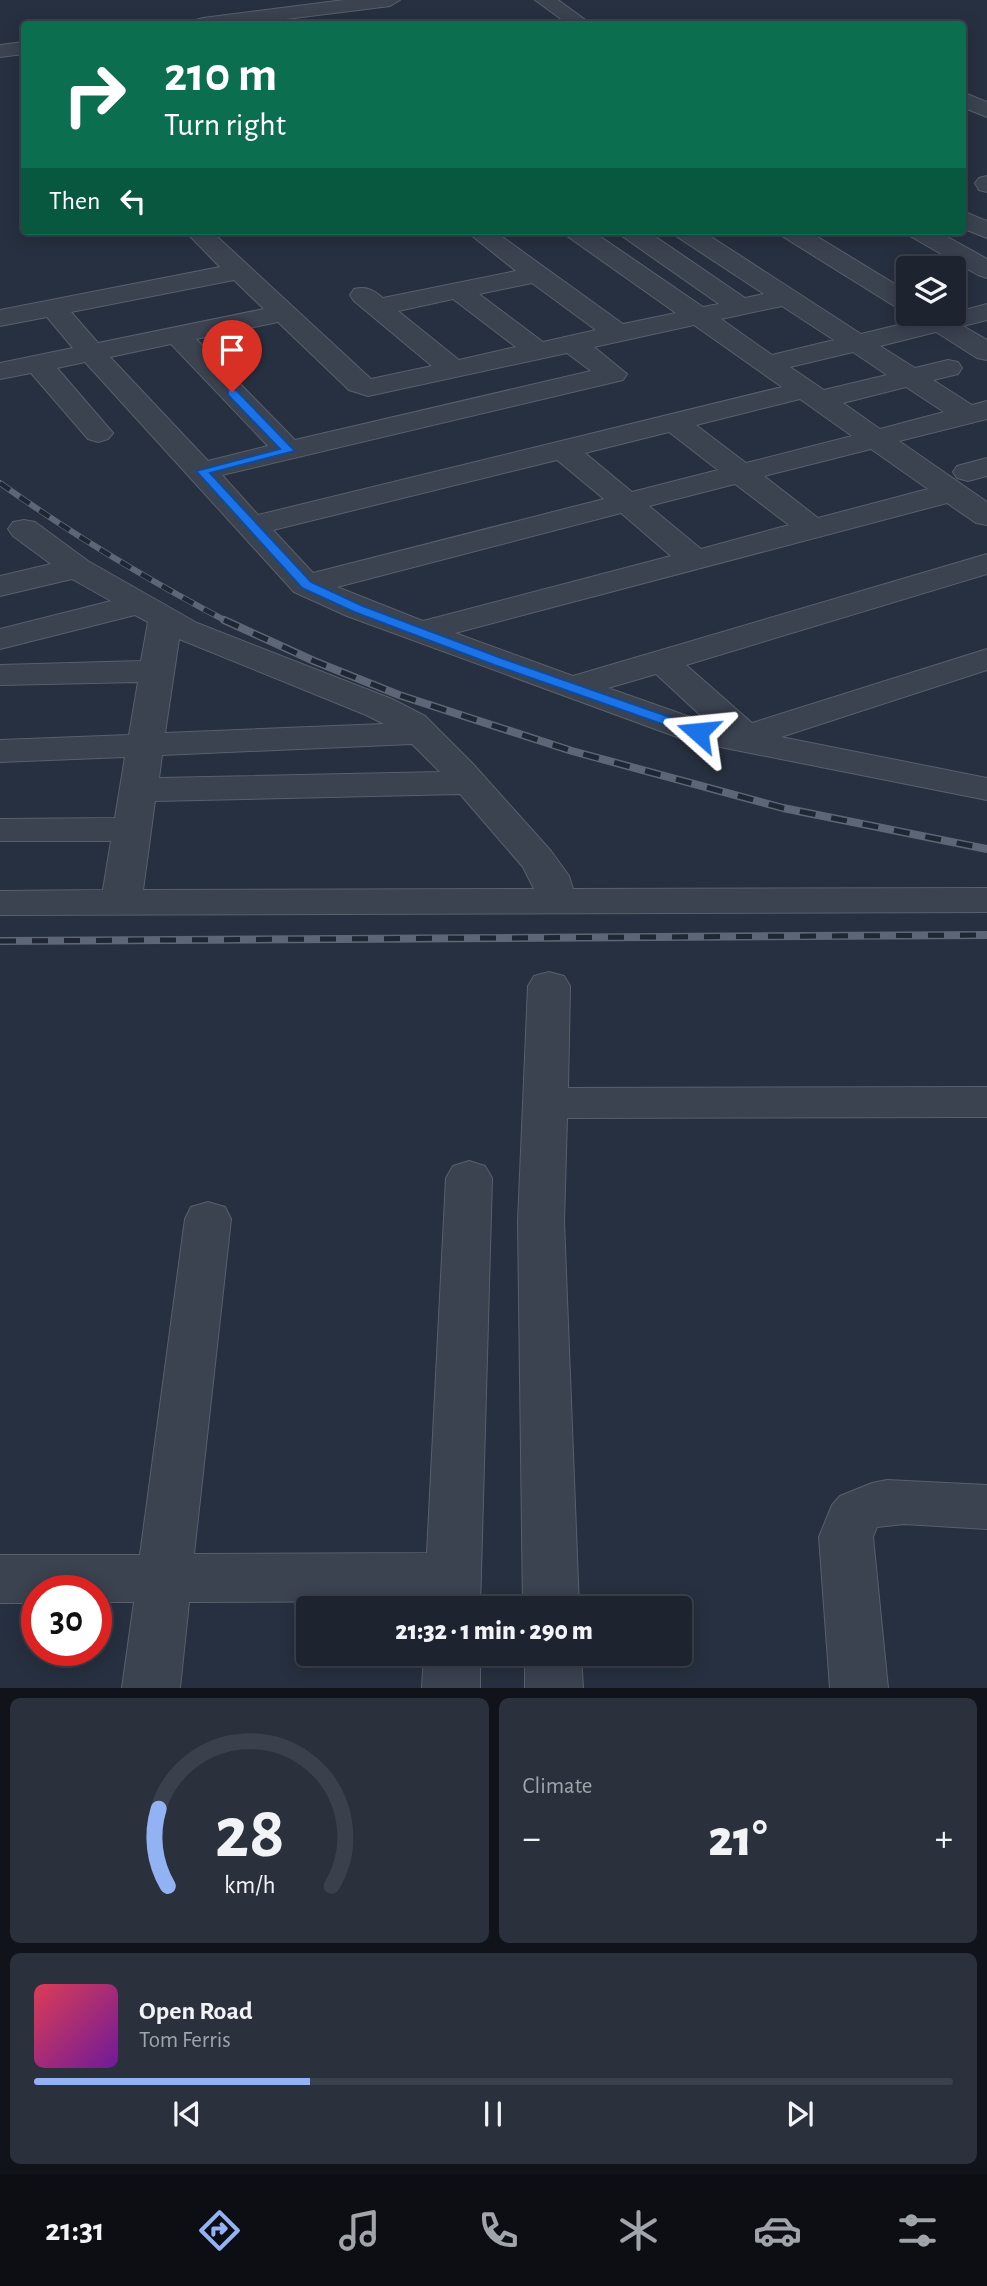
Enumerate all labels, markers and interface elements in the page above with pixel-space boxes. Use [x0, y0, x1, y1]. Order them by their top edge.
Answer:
icon: right [49, 49, 140, 140]
text: 210 m [164, 51, 277, 100]
text: Turn right [164, 109, 286, 141]
icon: left [114, 182, 152, 220]
text: Then [49, 188, 100, 214]
map controls [896, 256, 966, 326]
button: layers [896, 256, 966, 326]
pin [202, 320, 262, 392]
icon: arrive [213, 331, 251, 369]
position arrow [661, 695, 735, 769]
speed limit sign: 30 [21, 1575, 112, 1666]
text: 21:32 · 1 min · 290 m [395, 1618, 593, 1644]
text: Climate [523, 1775, 592, 1798]
text: 28 [214, 1799, 284, 1872]
text: 21° [708, 1813, 767, 1865]
text: − [523, 1820, 541, 1858]
text: + [935, 1820, 953, 1858]
text: km/h [223, 1873, 275, 1898]
text: Open Road [139, 1998, 253, 2024]
text: Tom Ferris [139, 2029, 231, 2052]
icon: previous [168, 2095, 206, 2133]
icon: pause [474, 2095, 512, 2133]
icon: next [781, 2095, 819, 2133]
icon: directions [195, 2206, 244, 2255]
icon: music [335, 2206, 384, 2255]
icon: phone [474, 2206, 523, 2255]
icon: climate [614, 2206, 663, 2255]
icon: car [753, 2206, 802, 2255]
icon: filters [893, 2206, 942, 2255]
text: 21:31 [45, 2214, 105, 2246]

